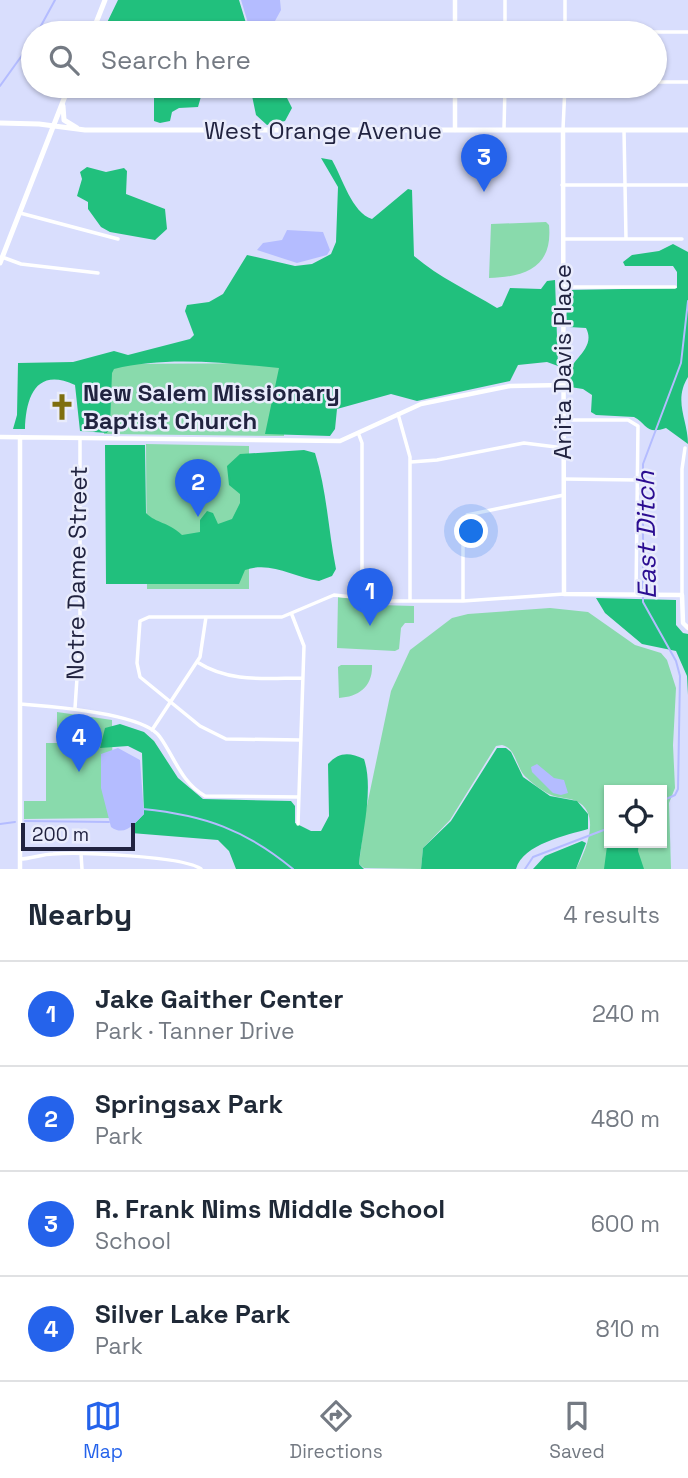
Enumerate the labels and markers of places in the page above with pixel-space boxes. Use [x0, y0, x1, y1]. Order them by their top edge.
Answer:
pin: 3 [461, 134, 507, 192]
place label: New Salem Missionary Baptist Church [83, 377, 340, 436]
church icon: New Salem Missionary Baptist Church [47, 392, 77, 422]
pin: 2 [175, 459, 221, 517]
pin: 1 [347, 568, 393, 626]
pin: 4 [56, 714, 102, 772]

